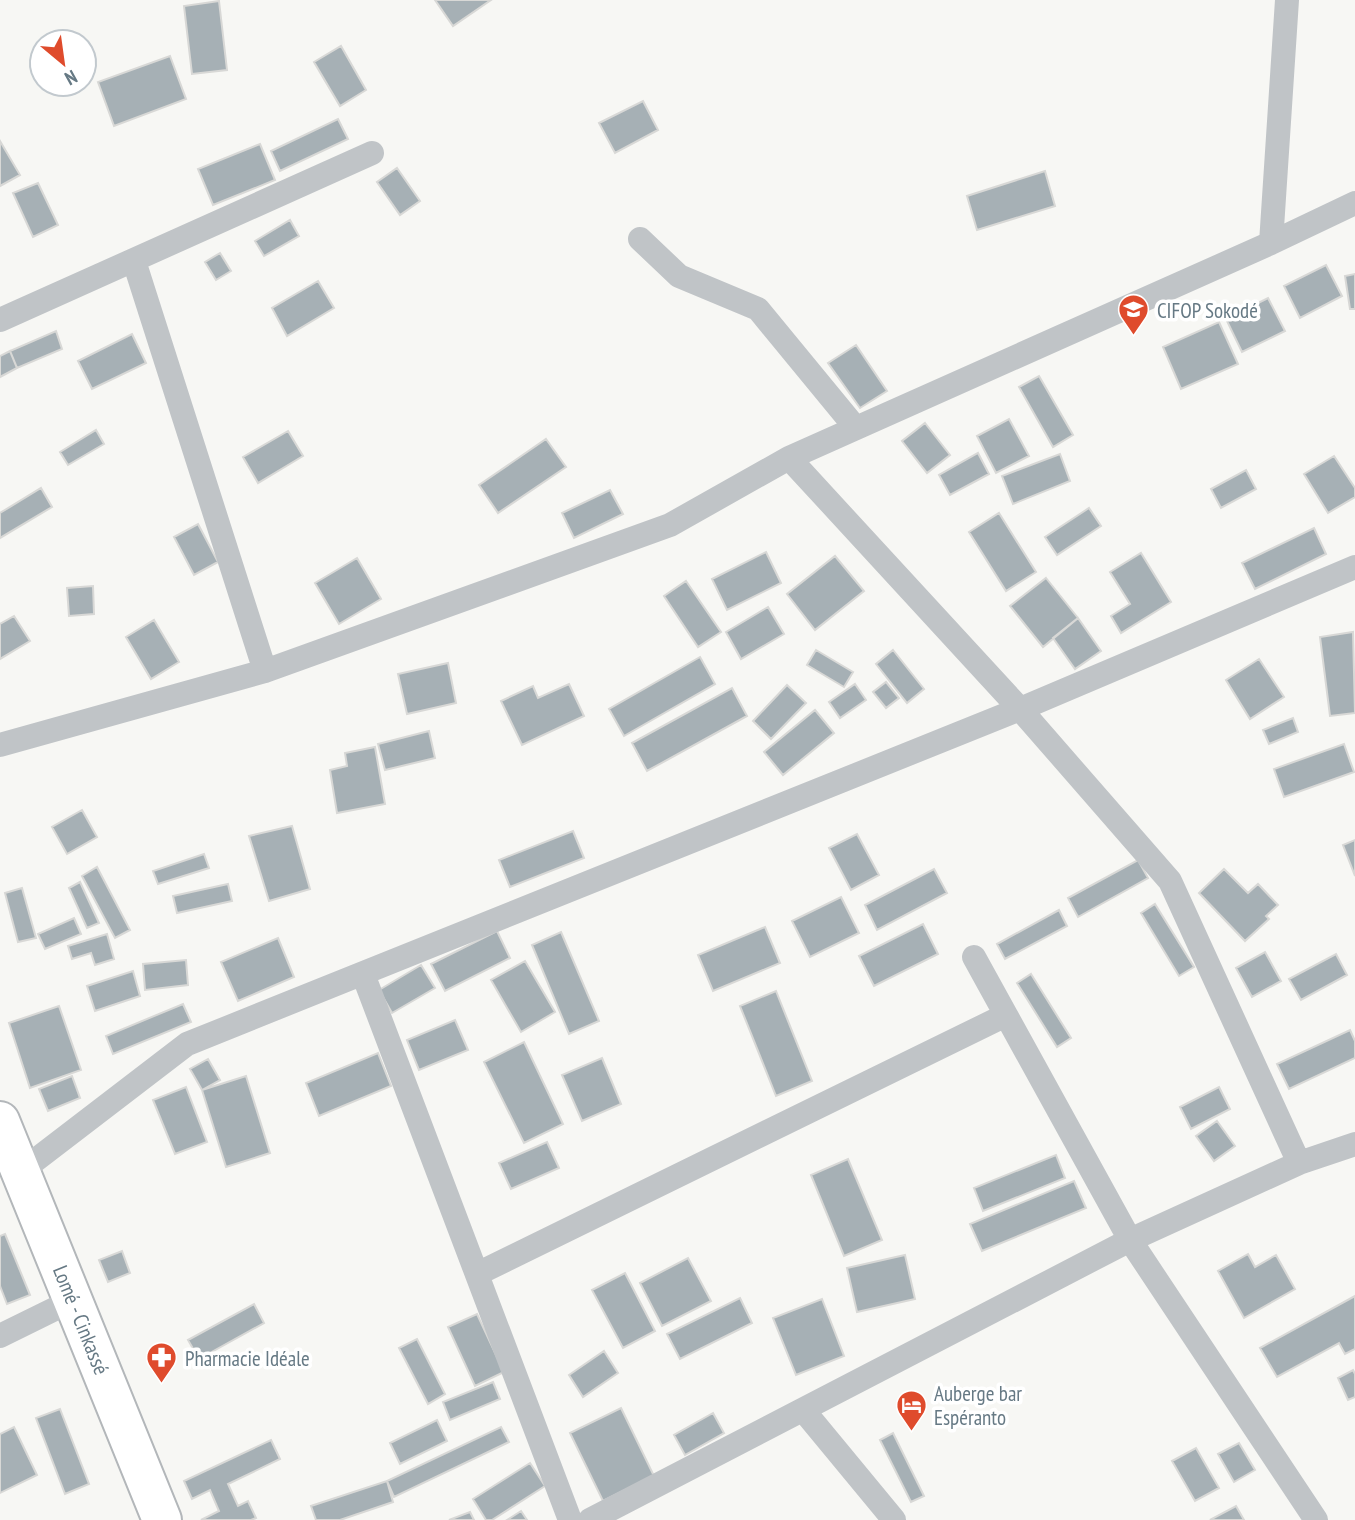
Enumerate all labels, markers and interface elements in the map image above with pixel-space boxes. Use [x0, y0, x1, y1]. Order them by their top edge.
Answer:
north arrow [28, 28, 98, 98]
text: N [61, 65, 82, 91]
school or university icon: CIFOP Sokodé [1117, 293, 1151, 337]
place label: CIFOP Sokodé [1157, 297, 1258, 324]
street label: Lomé - Cinkassé [47, 1261, 115, 1379]
pharmacy icon: Pharmacie Idéale [145, 1341, 179, 1385]
place label: Pharmacie Idéale [185, 1345, 310, 1372]
place label: Auberge bar Espéranto [934, 1380, 1022, 1431]
hotel icon: Auberge bar Espéranto [894, 1388, 928, 1432]

